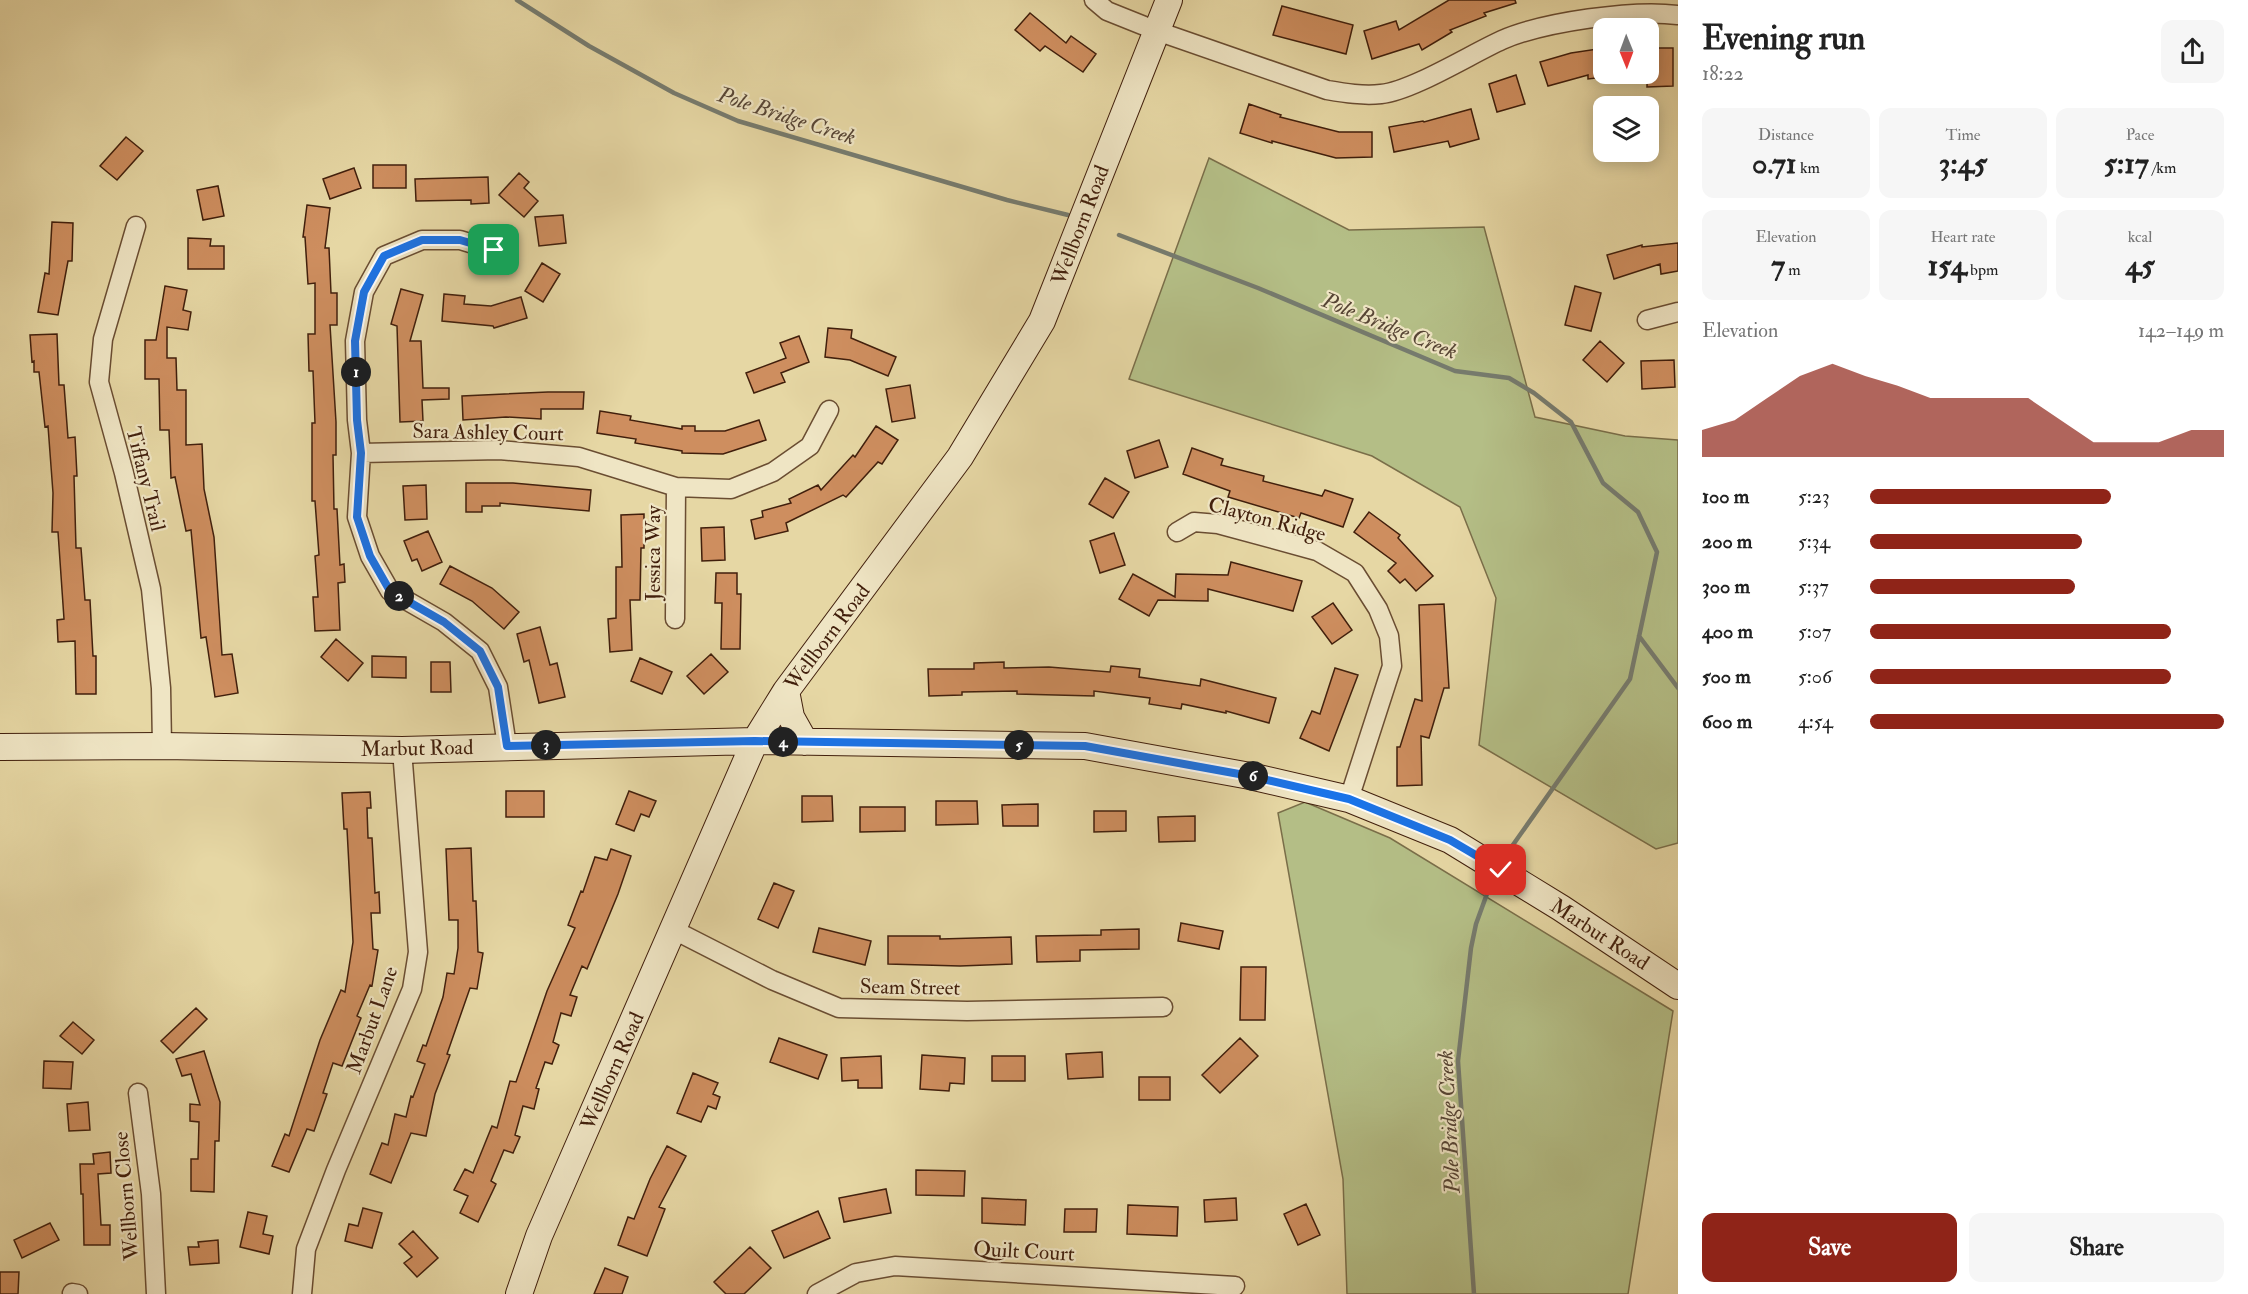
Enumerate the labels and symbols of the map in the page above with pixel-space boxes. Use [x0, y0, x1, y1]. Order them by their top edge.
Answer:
north arrow [1593, 18, 1659, 84]
water label: Pole Bridge Creek [713, 80, 859, 151]
street label: Wellborn Road [1045, 161, 1116, 290]
pin [468, 224, 519, 275]
water label: Pole Bridge Creek [1317, 286, 1461, 366]
pin: 1 [341, 357, 371, 387]
street label: Sara Ashley Court [412, 418, 564, 447]
street label: Tiffany Trail [120, 424, 172, 535]
street label: Clayton Ridge [1205, 491, 1329, 548]
street label: Jessica Way [640, 504, 667, 602]
street label: Wellborn Road [778, 578, 877, 697]
pin: 2 [384, 581, 414, 611]
pin: 4 [768, 727, 798, 757]
pin: 3 [531, 730, 561, 760]
pin: 5 [1004, 730, 1034, 760]
street label: Marbut Road [360, 734, 474, 763]
pin: 6 [1238, 761, 1268, 791]
pin [1475, 844, 1526, 895]
street label: Marbut Road [1545, 892, 1655, 977]
street label: Marbut Lane [341, 963, 404, 1078]
street label: Seam Street [860, 973, 961, 1002]
street label: Wellborn Road [574, 1007, 651, 1135]
water label: Pole Bridge Creek [1431, 1050, 1467, 1195]
street label: Wellborn Close [107, 1130, 146, 1262]
street label: Quilt Court [973, 1235, 1076, 1268]

